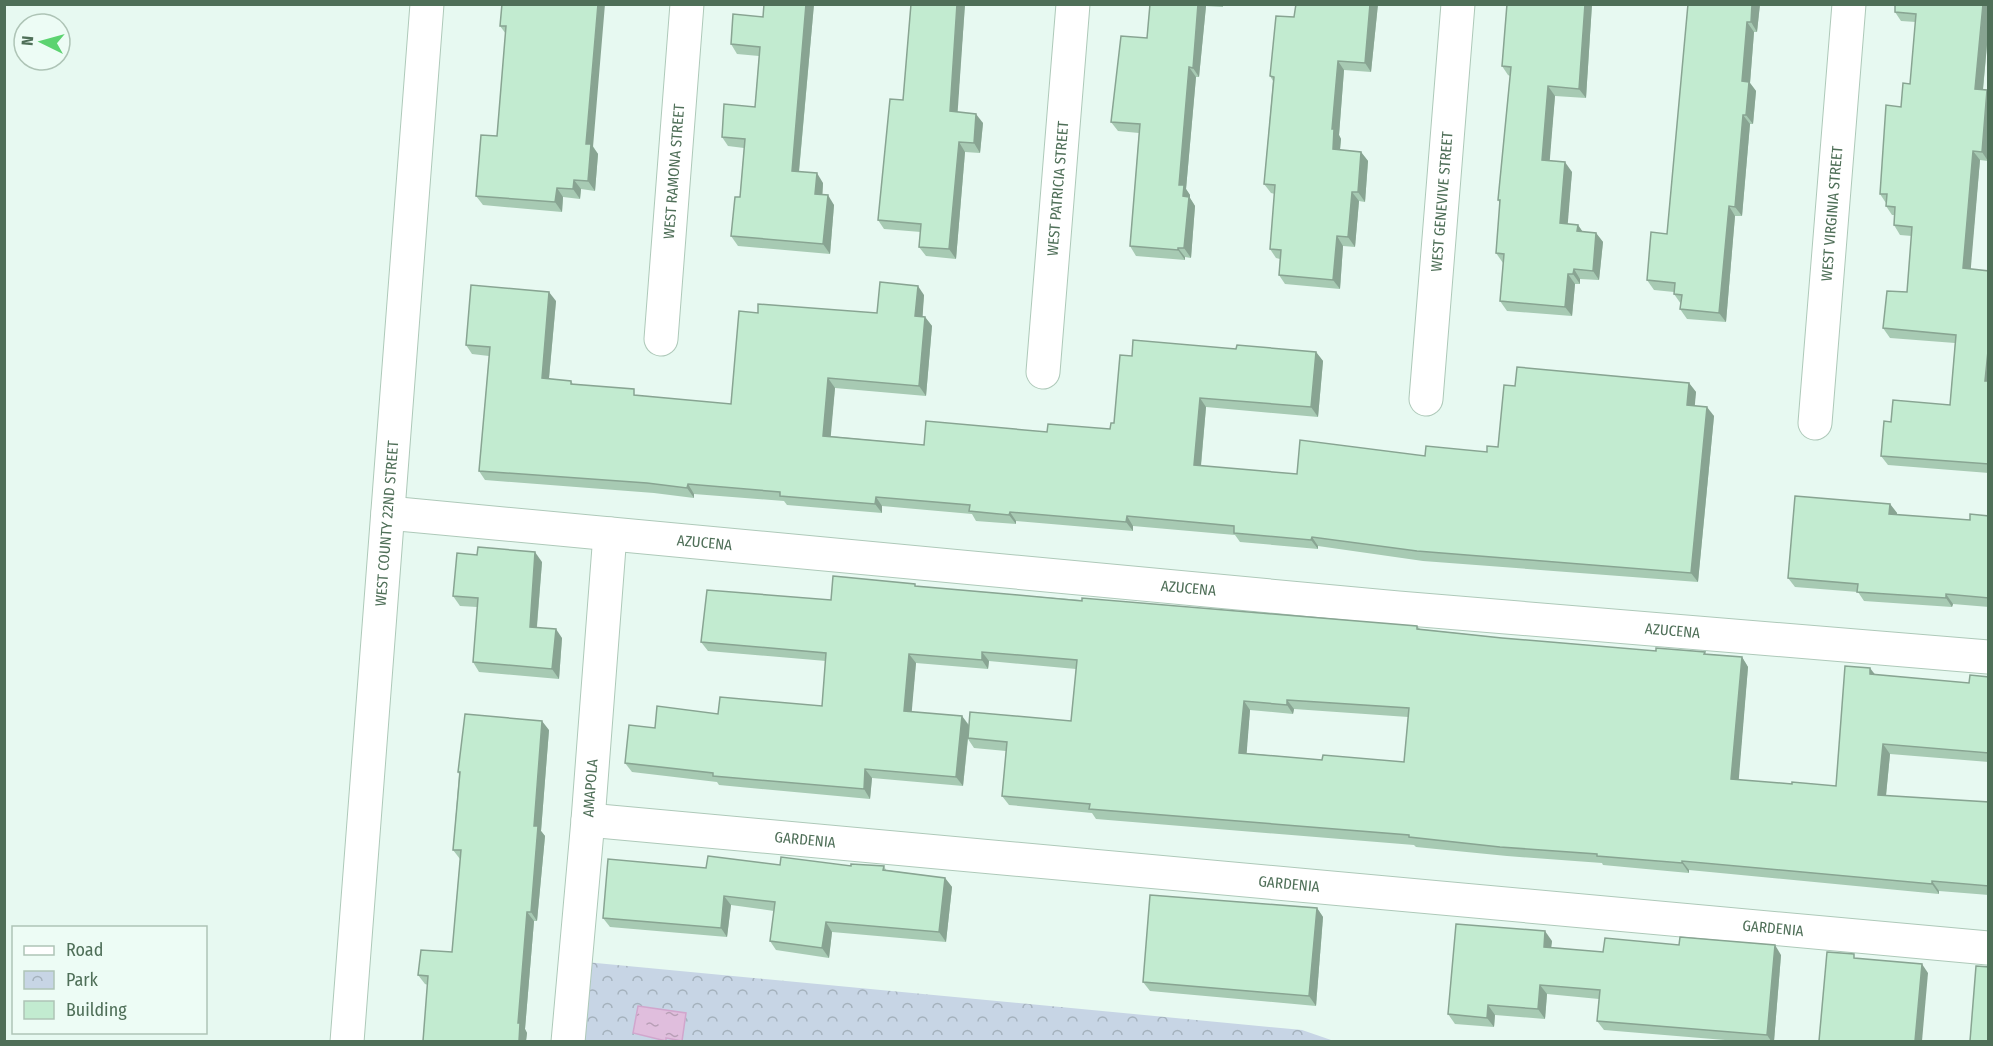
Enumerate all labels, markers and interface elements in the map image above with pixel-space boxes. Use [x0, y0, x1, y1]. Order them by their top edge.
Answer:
north arrow [12, 12, 72, 72]
text: N [18, 35, 37, 46]
street label: WEST RAMONA STREET [660, 103, 688, 240]
street label: WEST PATRICIA STREET [1043, 120, 1072, 257]
street label: WEST GENEVIVE STREET [1427, 131, 1457, 272]
street label: WEST VIRGINIA STREET [1818, 145, 1846, 282]
street label: WEST COUNTY 22ND STREET [372, 440, 402, 607]
street label: AZUCENA [676, 531, 733, 554]
street label: AZUCENA [1160, 577, 1217, 600]
street label: AZUCENA [1644, 620, 1701, 642]
street label: AMAPOLA [579, 758, 602, 818]
street label: GARDENIA [774, 828, 837, 852]
street label: GARDENIA [1258, 872, 1321, 896]
street label: GARDENIA [1742, 917, 1805, 940]
legend [12, 926, 207, 1034]
text: Road [66, 939, 103, 961]
text: Park [66, 969, 99, 991]
text: Building [66, 999, 127, 1021]

